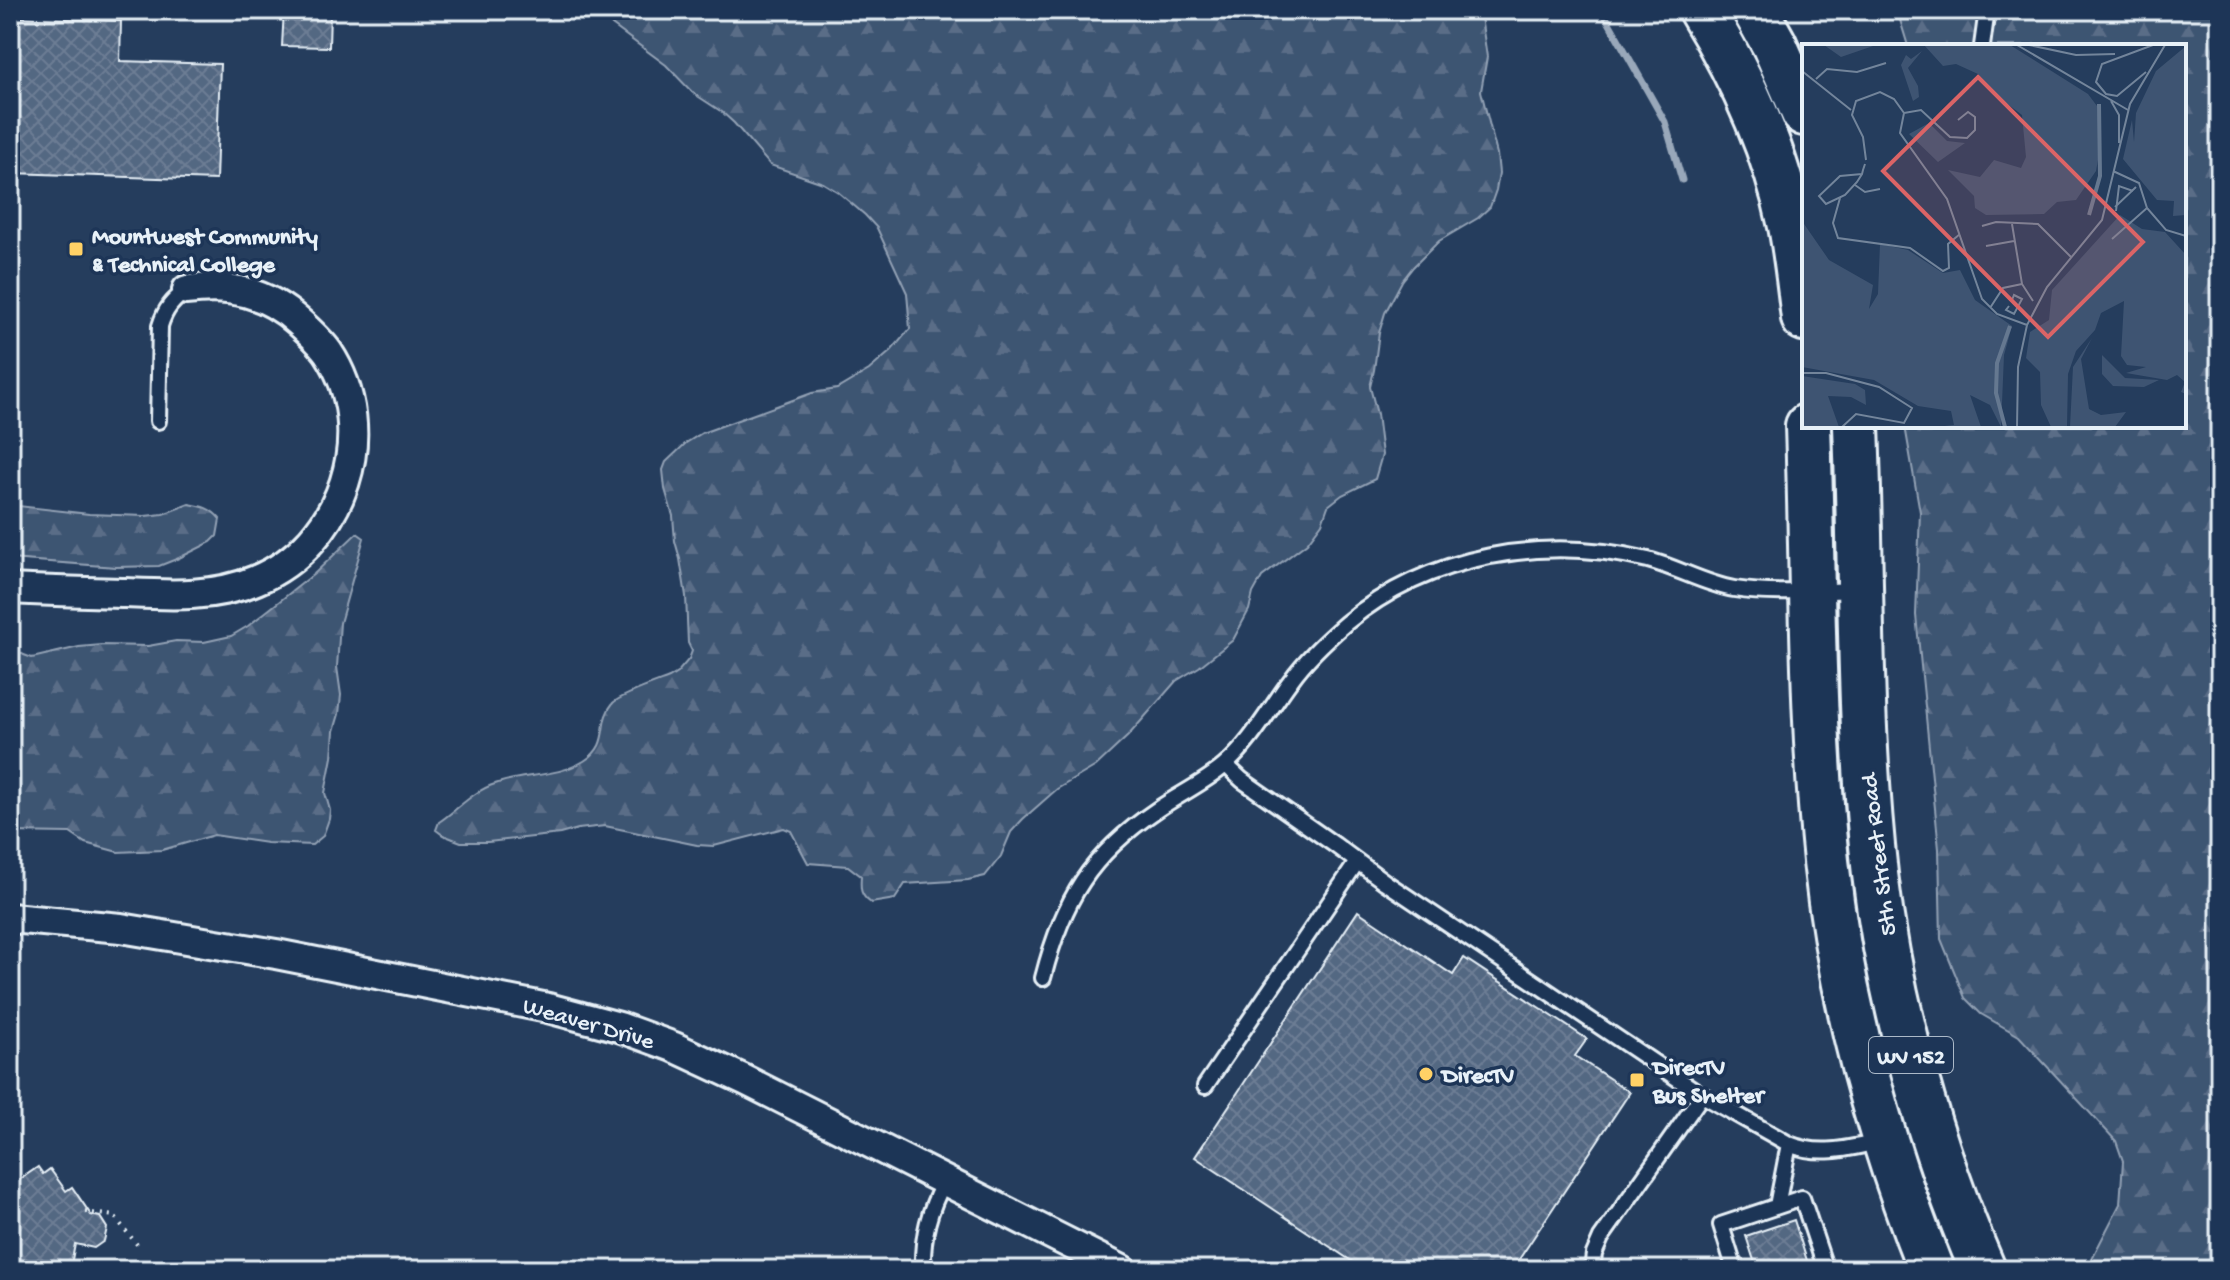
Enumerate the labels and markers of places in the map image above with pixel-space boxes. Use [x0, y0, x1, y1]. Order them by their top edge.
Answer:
place label: Mountwest Community & Technical College [92, 224, 318, 281]
marker: Mountwest Community & Technical College [67, 240, 85, 258]
place label: DirecTV Bus Shelter [1651, 1055, 1766, 1112]
place label: DirecTV [1440, 1063, 1514, 1092]
marker: DirecTV [1417, 1065, 1435, 1083]
marker: DirecTV Bus Shelter [1628, 1071, 1646, 1089]

